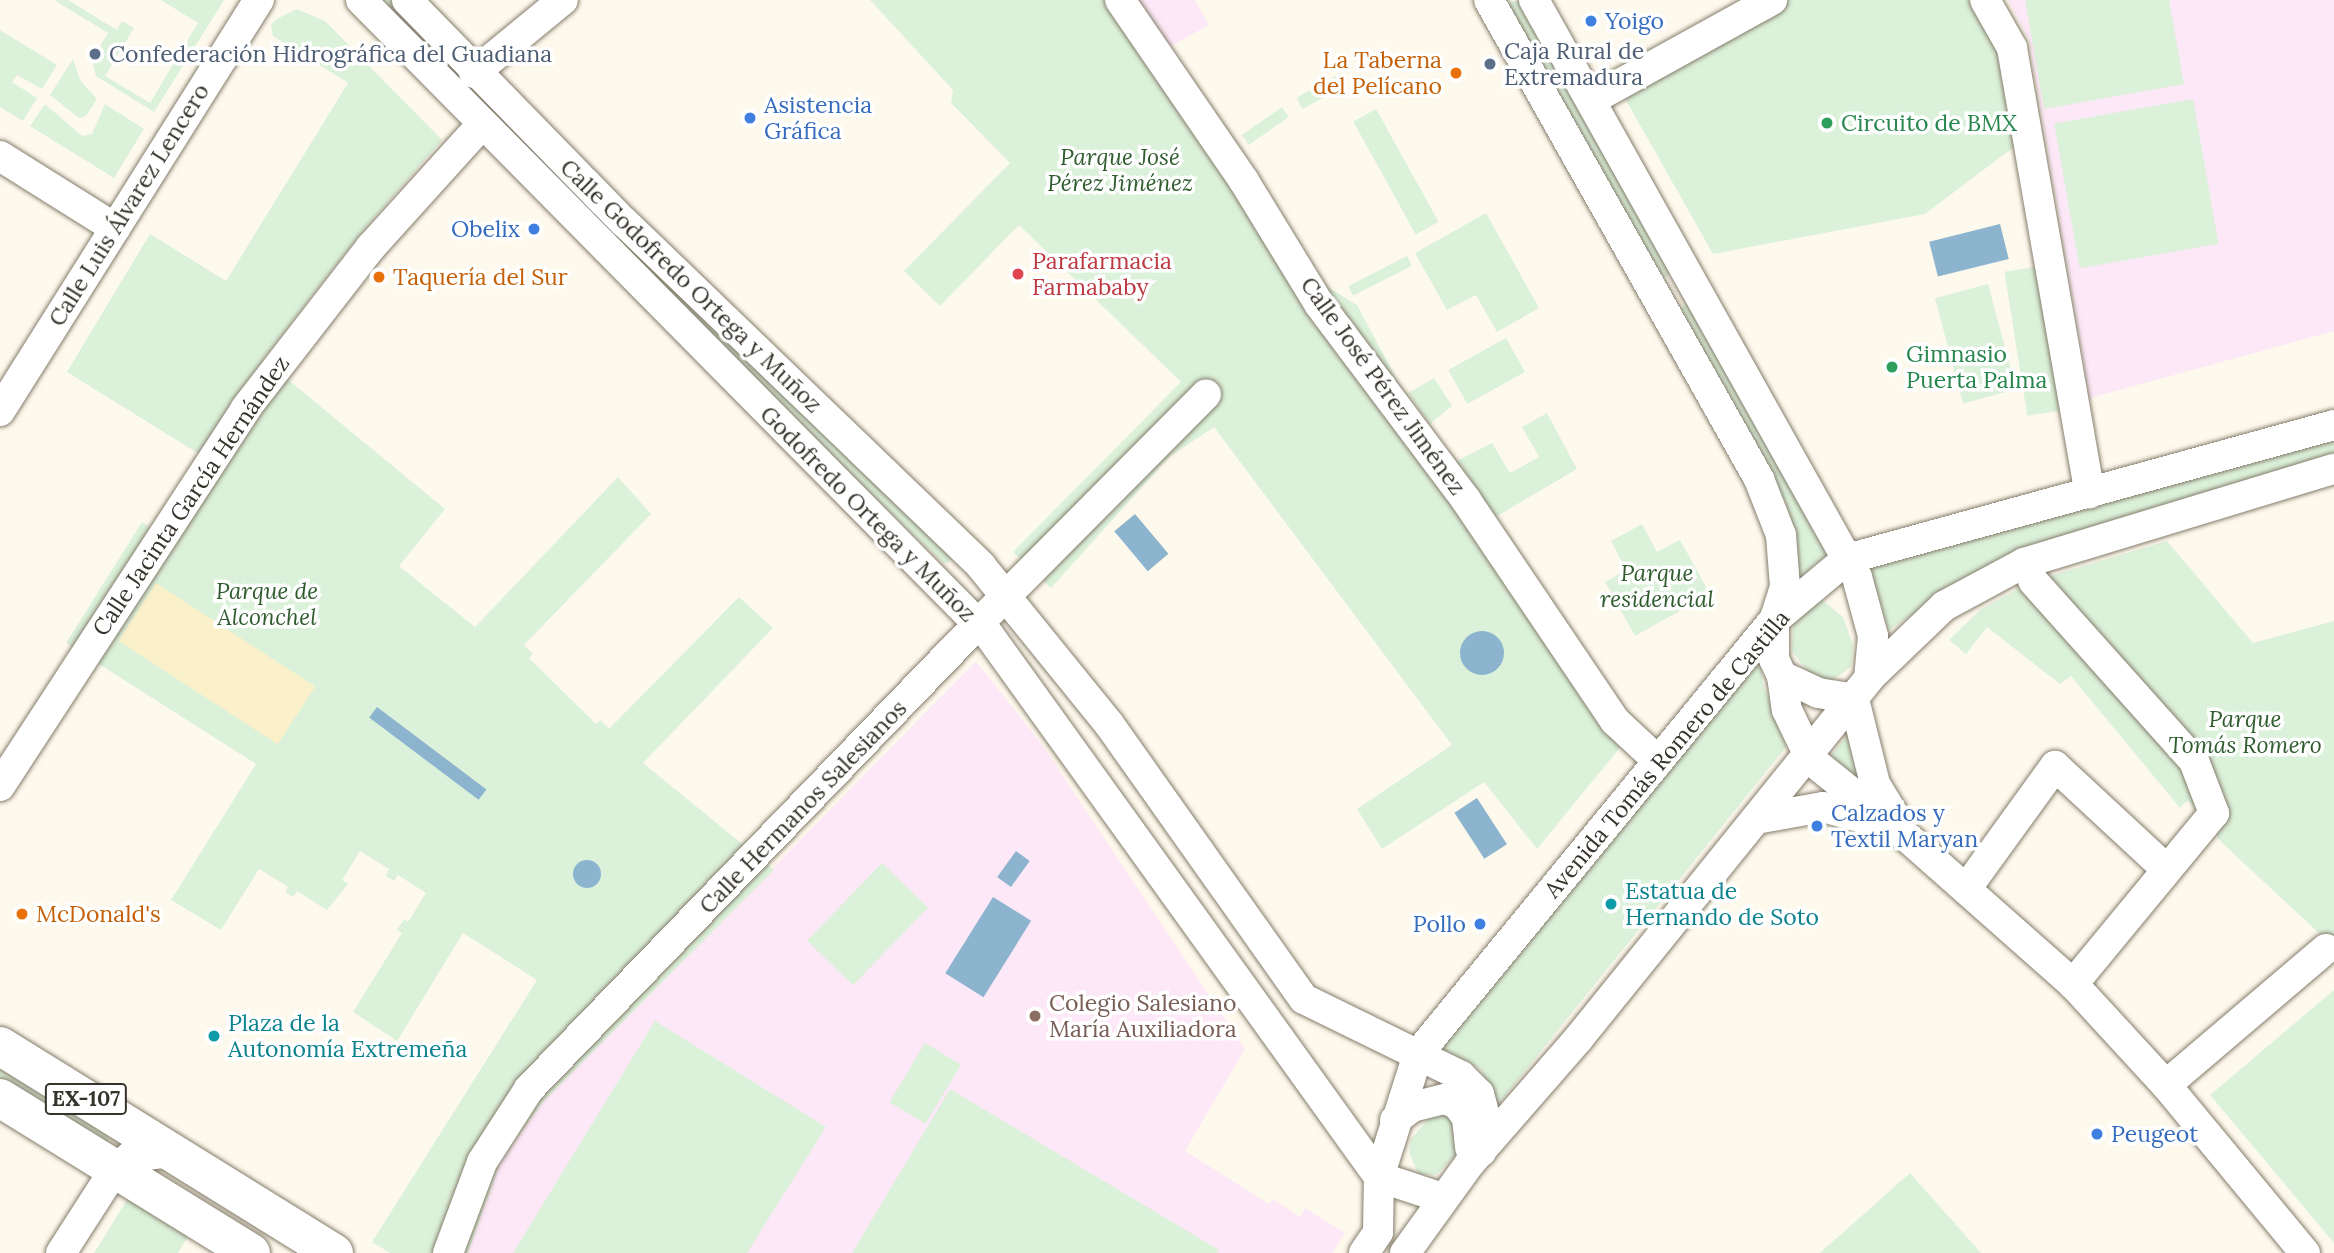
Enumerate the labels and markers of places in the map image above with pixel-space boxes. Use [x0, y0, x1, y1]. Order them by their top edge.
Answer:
place label: Yoigo [1605, 7, 1664, 35]
marker: Yoigo [1583, 13, 1599, 29]
place label: Caja Rural de Extremadura [1504, 37, 1644, 91]
place label: Confederación Hidrográfica del Guadiana [109, 40, 552, 68]
marker: Confederación Hidrográfica del Guadiana [87, 46, 103, 62]
place label: La Taberna del Pelícano [1313, 46, 1442, 100]
marker: Caja Rural de Extremadura [1482, 56, 1498, 72]
marker: La Taberna del Pelícano [1448, 65, 1464, 81]
place label: Asistencia Gráfica [764, 91, 872, 145]
place label: Circuito de BMX [1841, 109, 2017, 137]
marker: Asistencia Gráfica [742, 110, 758, 126]
marker: Circuito de BMX [1819, 115, 1835, 131]
place label: Obelix [451, 215, 520, 243]
marker: Obelix [526, 221, 542, 237]
place label: Parafarmacia Farmababy [1032, 247, 1172, 301]
place label: Taquería del Sur [393, 263, 568, 291]
marker: Parafarmacia Farmababy [1010, 266, 1026, 282]
marker: Taquería del Sur [371, 269, 387, 285]
place label: Gimnasio Puerta Palma [1906, 340, 2047, 394]
marker: Gimnasio Puerta Palma [1884, 359, 1900, 375]
place label: Calzados y Textil Maryan [1831, 799, 1978, 853]
marker: Calzados y Textil Maryan [1809, 818, 1825, 834]
place label: Estatua de Hernando de Soto [1625, 877, 1819, 931]
marker: Estatua de Hernando de Soto [1603, 896, 1619, 912]
place label: McDonald's [36, 900, 161, 928]
marker: McDonald's [14, 906, 30, 922]
place label: Pollo [1413, 910, 1466, 938]
marker: Pollo [1472, 916, 1488, 932]
place label: Colegio Salesiano María Auxiliadora [1049, 989, 1237, 1043]
marker: Colegio Salesiano María Auxiliadora [1027, 1008, 1043, 1024]
place label: Plaza de la Autonomía Extremeña [228, 1009, 467, 1063]
marker: Plaza de la Autonomía Extremeña [206, 1028, 222, 1044]
place label: Peugeot [2111, 1120, 2198, 1148]
marker: Peugeot [2089, 1126, 2105, 1142]

